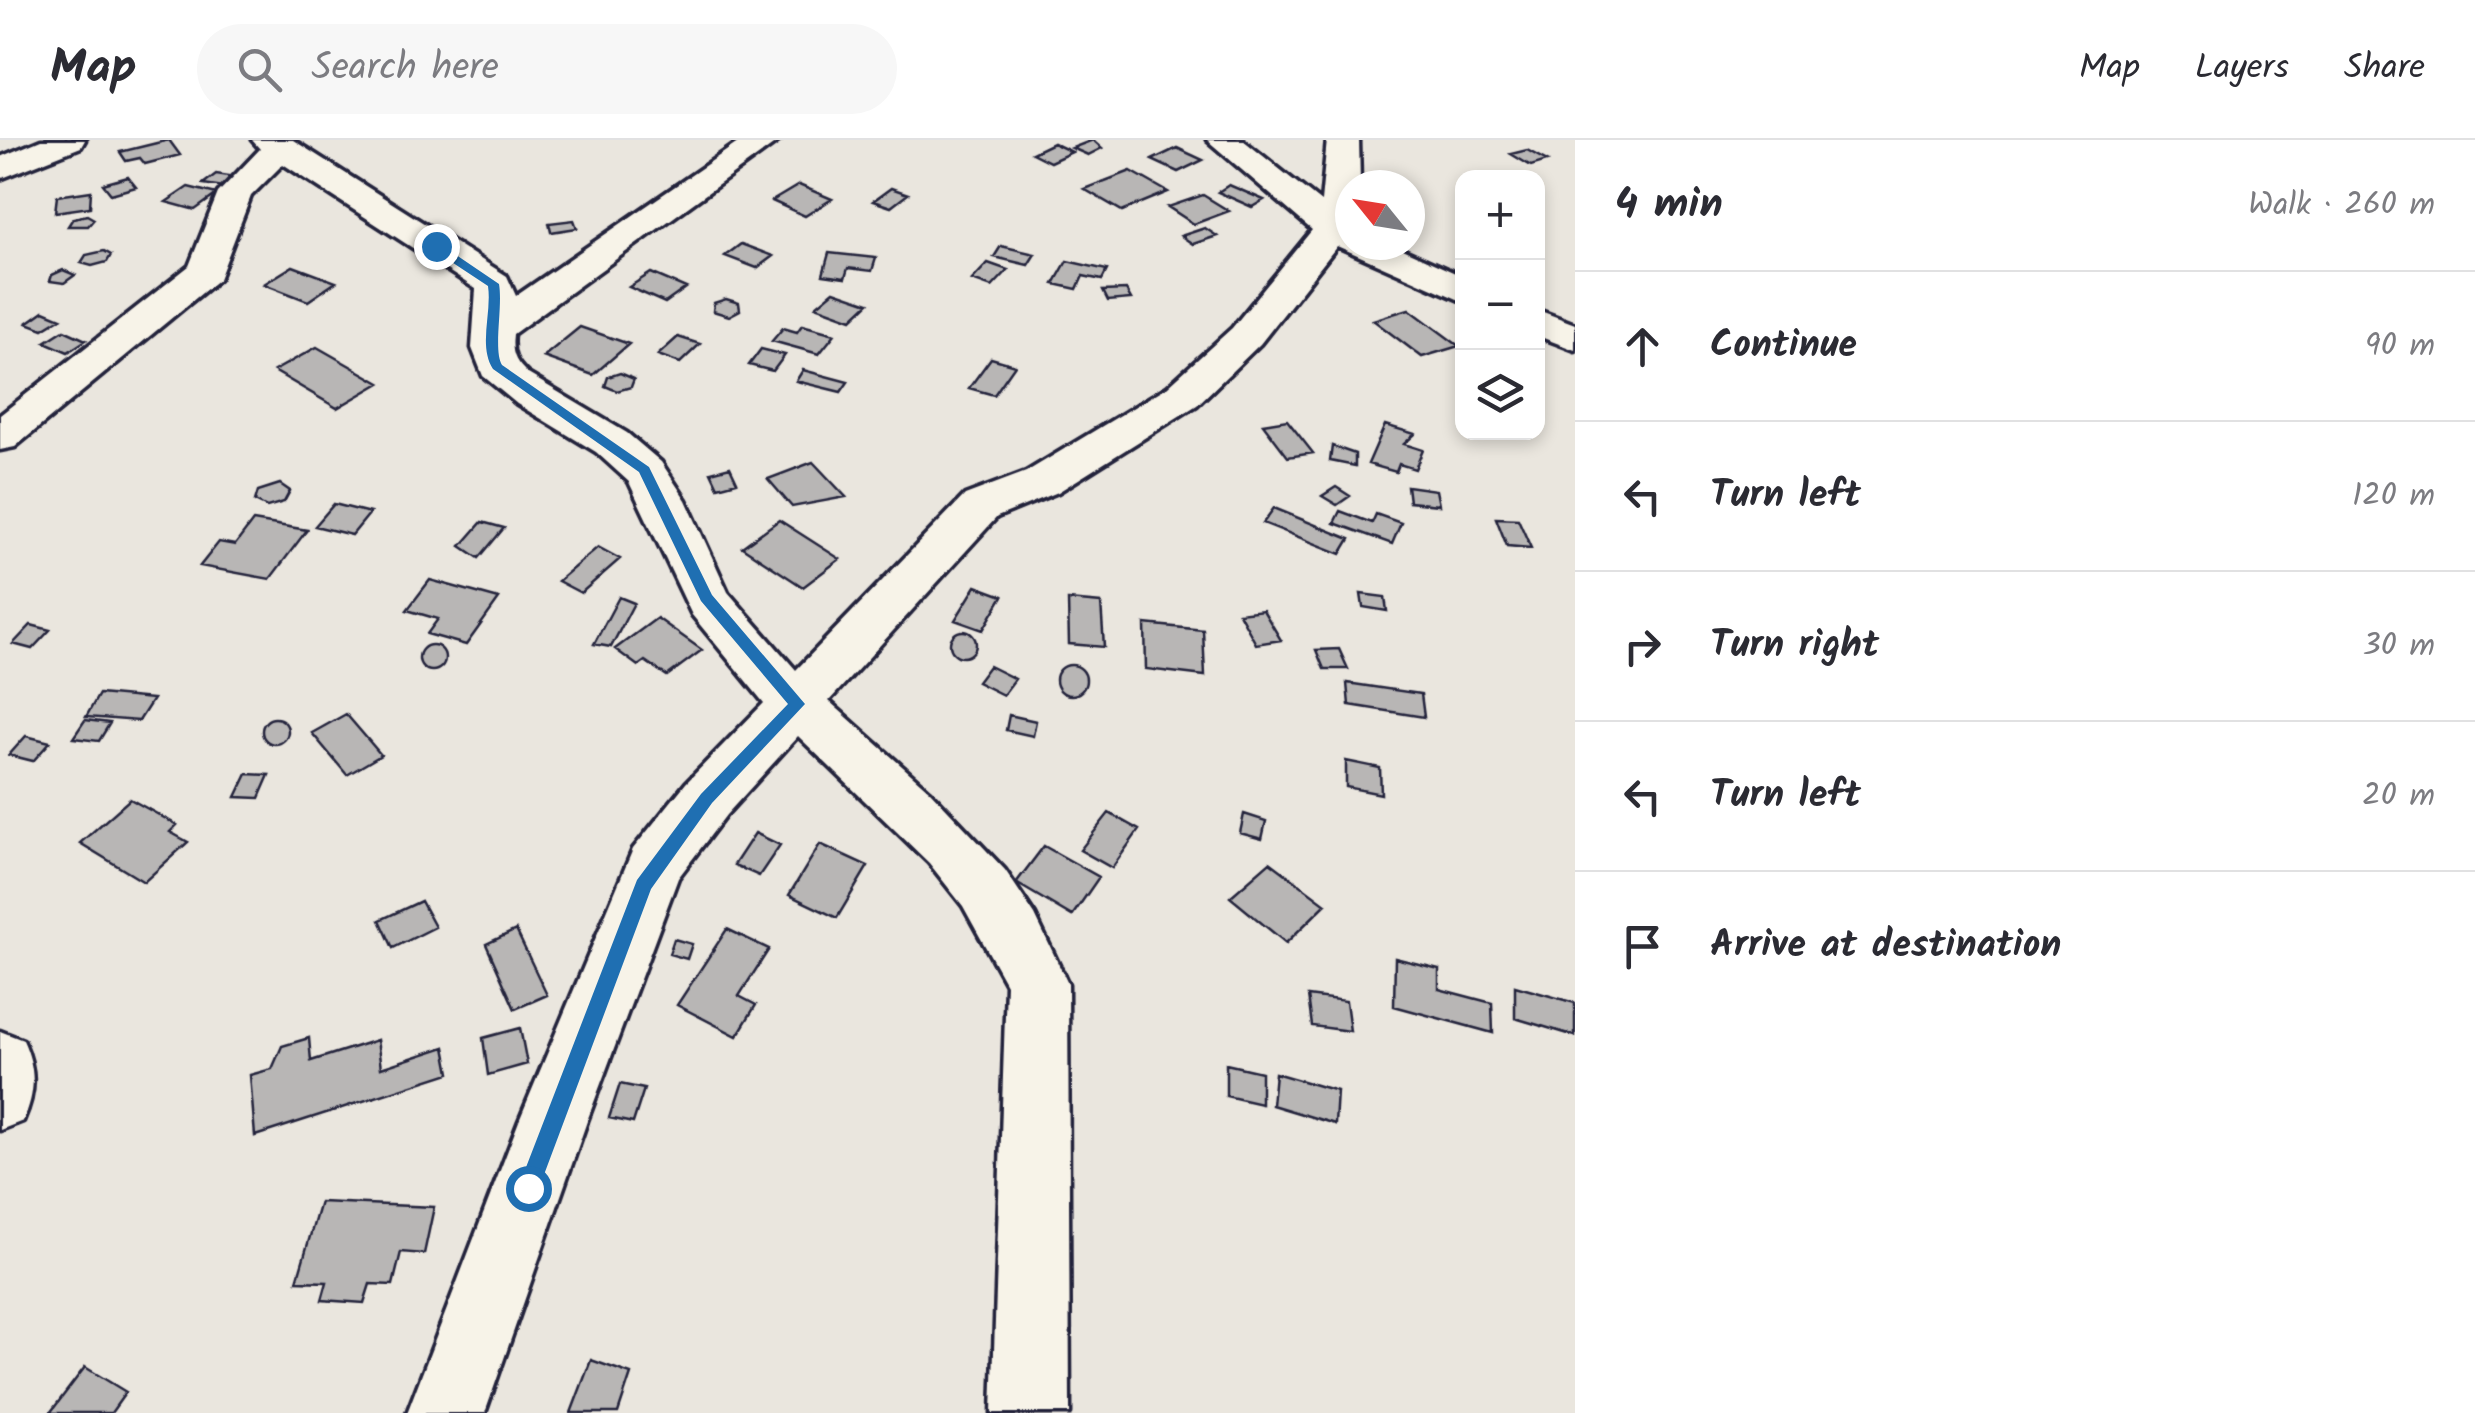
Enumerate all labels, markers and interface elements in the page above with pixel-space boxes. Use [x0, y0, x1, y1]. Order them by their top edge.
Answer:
search box [197, 24, 897, 114]
text: Map [50, 31, 137, 107]
text: Search here [312, 39, 499, 99]
text: Map [2079, 41, 2140, 97]
text: Layers [2195, 41, 2289, 97]
text: Share [2344, 41, 2425, 97]
icon: search [232, 42, 287, 97]
north arrow [1335, 170, 1425, 260]
map controls [1455, 170, 1545, 440]
button: + [1455, 170, 1545, 260]
text: 4 min [1615, 172, 1723, 239]
text: Walk · 260 m [2248, 180, 2435, 231]
route end [414, 224, 460, 270]
button: − [1455, 260, 1545, 350]
text: Continue [1710, 316, 1857, 376]
icon: ahead [1615, 319, 1670, 374]
text: 90 m [2365, 321, 2435, 372]
button: layers [1455, 350, 1545, 440]
text: Turn left [1710, 466, 1861, 526]
icon: left [1615, 469, 1670, 524]
text: 120 m [2352, 471, 2435, 522]
text: Turn right [1710, 616, 1879, 676]
icon: right [1615, 619, 1670, 674]
text: 30 m [2362, 621, 2435, 672]
text: Turn left [1710, 766, 1861, 826]
icon: left [1615, 769, 1670, 824]
text: 20 m [2362, 771, 2435, 822]
text: Arrive at destination [1710, 916, 2061, 976]
icon: arrive [1615, 919, 1670, 974]
route start [506, 1166, 552, 1212]

